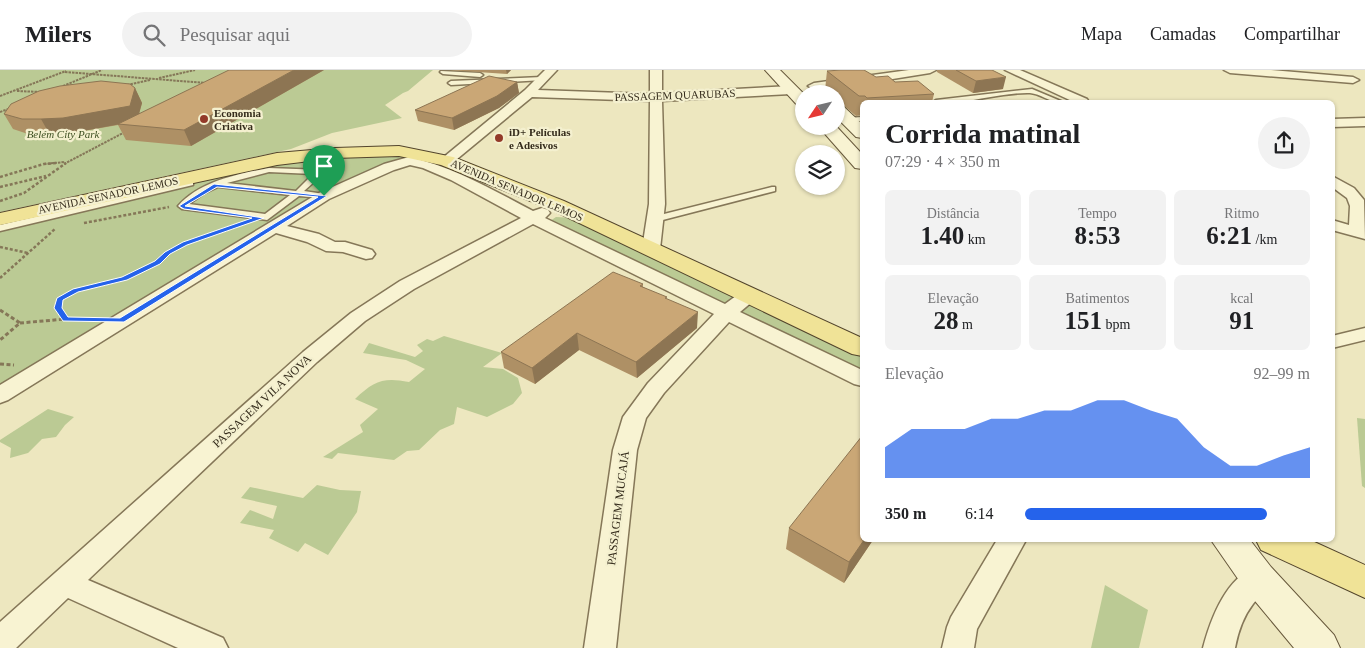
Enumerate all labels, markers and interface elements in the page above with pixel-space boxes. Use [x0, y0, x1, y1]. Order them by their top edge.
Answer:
search box [122, 12, 472, 57]
text: Milers [25, 21, 92, 47]
icon: search [140, 21, 168, 49]
text: Pesquisar aqui [180, 24, 290, 45]
text: Mapa [1081, 24, 1122, 44]
text: Camadas [1150, 24, 1216, 44]
text: Compartilhar [1244, 24, 1340, 44]
north arrow [795, 85, 845, 135]
map controls [795, 85, 845, 195]
street label: PASSAGEM QUARUBAS [614, 87, 736, 103]
place label: Economia Criativa [214, 107, 262, 132]
marker: Economia Criativa [198, 113, 210, 125]
button: share [1258, 117, 1310, 169]
text: Corrida matinal [885, 118, 1080, 149]
place label: iD+ Películas e Adesivos [509, 126, 571, 151]
park label: Belém City Park [27, 128, 100, 140]
marker: iD+ Películas e Adesivos [493, 132, 505, 144]
pin [303, 145, 345, 196]
button: layers [795, 145, 845, 195]
icon: arrive [310, 152, 338, 180]
text: 07:29 · 4 × 350 m [885, 153, 1000, 170]
street label: AVENIDA SENADOR LEMOS [449, 157, 585, 223]
street label: AVENIDA SENADOR LEMOS [37, 174, 179, 216]
text: Distância [927, 206, 980, 221]
text: Tempo [1078, 206, 1117, 221]
text: Ritmo [1224, 206, 1259, 221]
text: 1.40 [921, 222, 964, 249]
text: 8:53 [1075, 222, 1120, 249]
text: 6:21 [1206, 222, 1252, 249]
text: km [964, 232, 986, 247]
text: /km [1252, 232, 1277, 247]
text: Elevação [928, 291, 979, 306]
text: Batimentos [1066, 291, 1129, 306]
text: kcal [1230, 291, 1253, 306]
text: 28 [933, 307, 958, 334]
text: 151 [1065, 307, 1102, 334]
text: 91 [1229, 307, 1254, 334]
text: m [958, 317, 973, 332]
text: bpm [1102, 317, 1130, 332]
street label: PASSAGEM VILA NOVA [210, 351, 314, 450]
text: Elevação [885, 365, 944, 382]
text: 92–99 m [1254, 365, 1310, 382]
street label: PASSAGEM MUCAJÁ [604, 450, 632, 566]
text: 350 m [885, 505, 926, 522]
text: 6:14 [965, 505, 993, 522]

